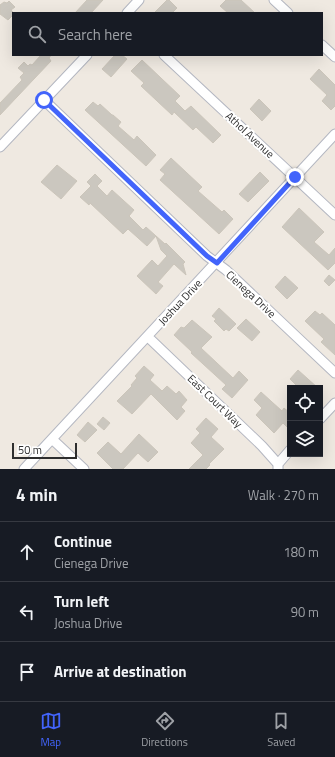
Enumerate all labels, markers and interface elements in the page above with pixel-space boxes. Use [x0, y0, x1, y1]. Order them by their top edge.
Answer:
search box [12, 12, 323, 56]
icon: search [26, 23, 48, 45]
text: Search here [58, 23, 132, 46]
route start [35, 91, 53, 109]
street label: Athol Avenue [222, 108, 278, 162]
route end [286, 168, 304, 186]
street label: Cienega Drive [222, 267, 280, 322]
street label: Joshua Drive [154, 275, 206, 329]
street label: East Court Way [184, 371, 247, 432]
map controls [287, 385, 323, 457]
button: locate [287, 385, 323, 421]
button: layers [287, 421, 323, 457]
scale bar [12, 441, 77, 460]
text: 50 m [18, 442, 42, 458]
text: 4 min [16, 482, 57, 508]
text: Walk · 270 m [248, 485, 319, 505]
text: Continue [54, 530, 112, 553]
icon: ahead [16, 541, 38, 563]
text: 180 m [283, 542, 319, 562]
text: Cienega Drive [54, 553, 129, 573]
text: Turn left [54, 590, 109, 613]
icon: left [16, 601, 38, 623]
text: 90 m [291, 602, 319, 622]
text: Joshua Drive [54, 613, 122, 633]
text: Arrive at destination [54, 660, 187, 683]
icon: arrive [16, 661, 38, 683]
tab: Map [40, 710, 62, 750]
tab: Directions [141, 710, 188, 750]
tab: Saved [267, 710, 295, 750]

